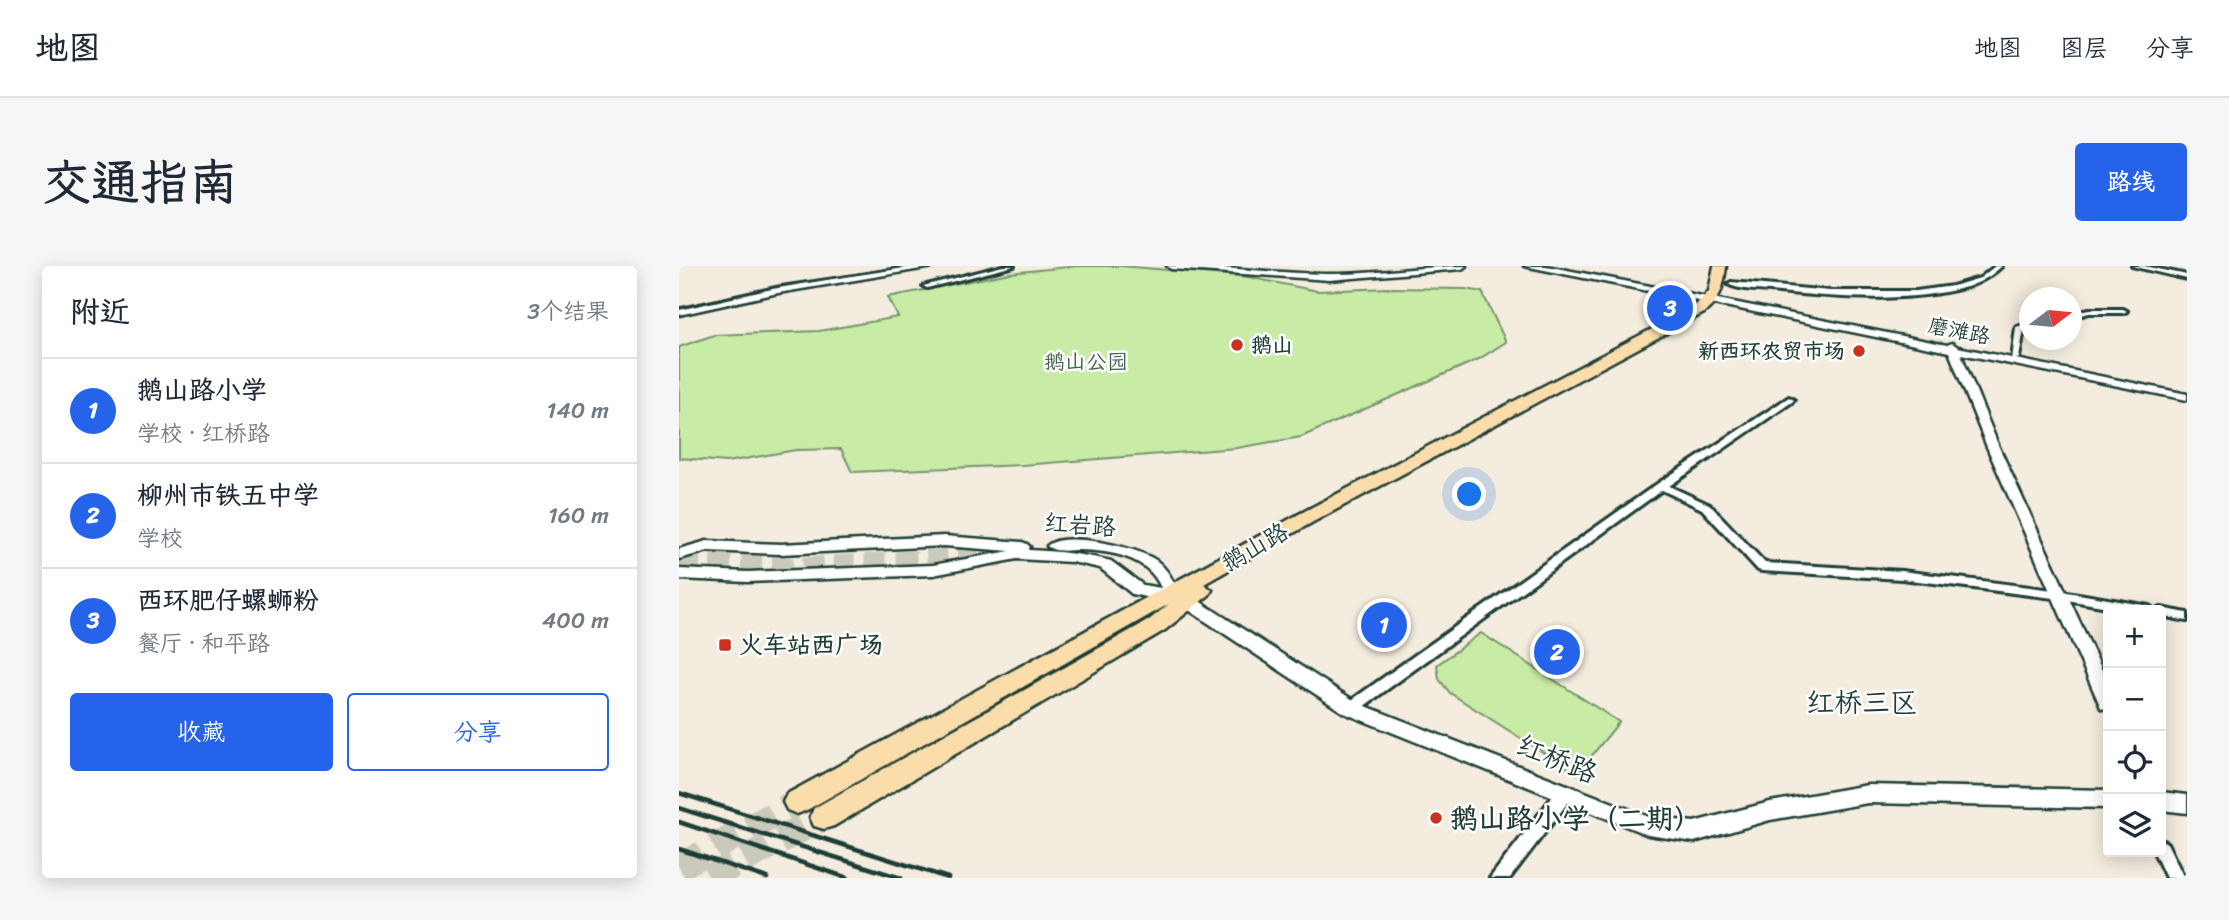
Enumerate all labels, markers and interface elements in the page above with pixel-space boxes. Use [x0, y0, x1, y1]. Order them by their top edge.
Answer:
text: 地图 [35, 19, 101, 77]
text: 地图 [1974, 27, 2022, 69]
text: 图层 [2060, 27, 2108, 69]
text: 分享 [2146, 27, 2194, 69]
text: 交通指南 [42, 139, 238, 226]
button: 路线 [2075, 143, 2187, 221]
pin: 3 [1647, 282, 1693, 334]
text: 附近 [70, 285, 130, 339]
north arrow [2019, 287, 2082, 350]
text: 3个结果 [527, 291, 609, 332]
street label: 磨滩路 [1924, 306, 1994, 356]
place label: 鹅山 [1251, 326, 1293, 364]
place label: 新西环农贸市场 [1698, 332, 1845, 370]
marker: 鹅山 [1229, 337, 1245, 353]
park label: 鹅山公园 [1044, 343, 1128, 381]
marker: 新西环农贸市场 [1851, 343, 1867, 359]
text: 鹅山路小学 [137, 367, 267, 413]
text: 1 [88, 390, 98, 431]
text: 140 m [547, 390, 609, 431]
text: 学校 · 红桥路 [137, 413, 270, 454]
text: 柳州市铁五中学 [137, 472, 319, 518]
your location [1452, 477, 1486, 511]
text: 2 [86, 495, 100, 536]
text: 160 m [548, 495, 609, 536]
street label: 红岩路 [1043, 502, 1117, 548]
street label: 鹅山路 [1213, 511, 1297, 583]
text: 学校 [137, 518, 183, 559]
text: 西环肥仔螺蛳粉 [137, 577, 319, 623]
pin: 1 [1361, 599, 1407, 651]
text: 3 [87, 600, 99, 641]
text: 400 m [542, 600, 609, 641]
map controls [2103, 605, 2166, 857]
button: + [2103, 605, 2166, 668]
text: 餐厅 · 和平路 [137, 623, 270, 664]
place label: 火车站西广场 [739, 624, 883, 666]
pin: 2 [1534, 626, 1580, 678]
marker: 火车站西广场 [717, 637, 733, 653]
button: − [2103, 668, 2166, 731]
district label: 红桥三区 [1806, 678, 1918, 727]
button: 收藏 [70, 693, 333, 771]
button: 分享 [347, 693, 609, 771]
street label: 红桥路 [1509, 721, 1605, 797]
button: locate [2103, 731, 2166, 794]
place label: 鹅山路小学（二期） [1450, 794, 1702, 843]
button: layers [2103, 794, 2166, 857]
marker: 鹅山路小学（二期） [1428, 810, 1444, 826]

